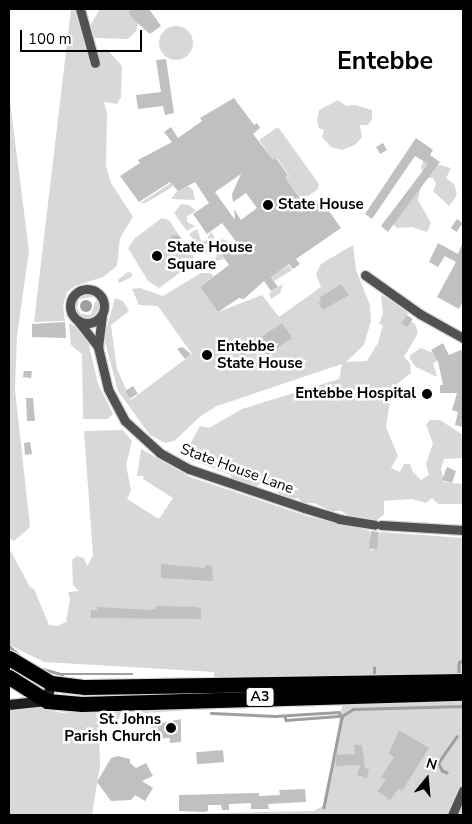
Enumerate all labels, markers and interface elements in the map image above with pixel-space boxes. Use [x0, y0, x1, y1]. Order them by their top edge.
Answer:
scale bar [22, 20, 145, 52]
text: 100 m [28, 29, 72, 49]
district label: Entebbe [337, 46, 433, 76]
place label: State House [278, 196, 364, 214]
marker: State House [262, 199, 274, 211]
place label: State House Square [167, 238, 253, 273]
marker: State House Square [151, 250, 163, 262]
place label: Entebbe State House [217, 337, 303, 372]
marker: Entebbe State House [201, 349, 213, 361]
place label: Entebbe Hospital [295, 385, 416, 403]
marker: Entebbe Hospital [420, 387, 434, 401]
street label: State House Lane [178, 440, 296, 498]
road number: A3 [245, 686, 275, 709]
place label: St. Johns Parish Church [64, 710, 161, 745]
marker: St. Johns Parish Church [165, 722, 177, 734]
north arrow [402, 754, 452, 804]
text: N [424, 754, 439, 775]

